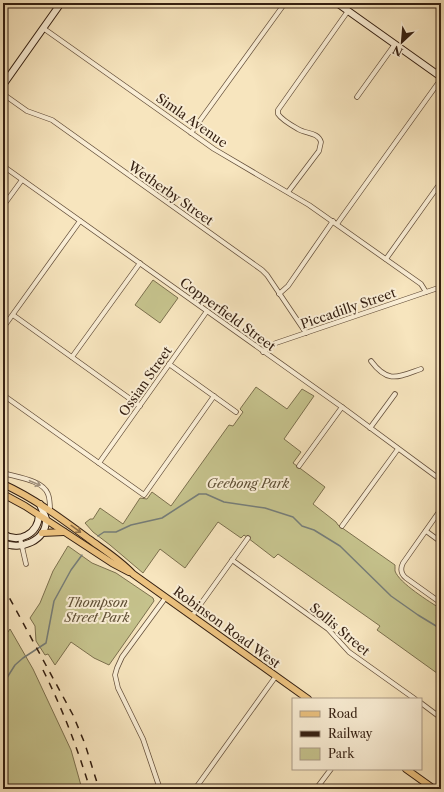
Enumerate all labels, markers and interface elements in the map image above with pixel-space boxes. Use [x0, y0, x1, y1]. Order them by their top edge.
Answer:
north arrow [382, 22, 422, 62]
text: N [390, 42, 405, 59]
street label: Simla Avenue [153, 89, 231, 151]
street label: Wetherby Street [124, 157, 217, 229]
street label: Copperfield Street [177, 274, 279, 354]
street label: Piccadilly Street [298, 284, 398, 332]
street label: Ossian Street [115, 343, 175, 419]
park label: Geebong Park [207, 475, 289, 491]
one-way arrow [29, 480, 41, 488]
one-way arrow [71, 525, 82, 533]
street label: Robinson Road West [170, 583, 284, 671]
park label: Thompson Street Park [63, 594, 130, 625]
street label: Sollis Street [307, 599, 374, 659]
legend [292, 698, 422, 770]
text: Road [328, 706, 358, 721]
text: Railway [328, 726, 373, 741]
text: Park [328, 746, 355, 761]

